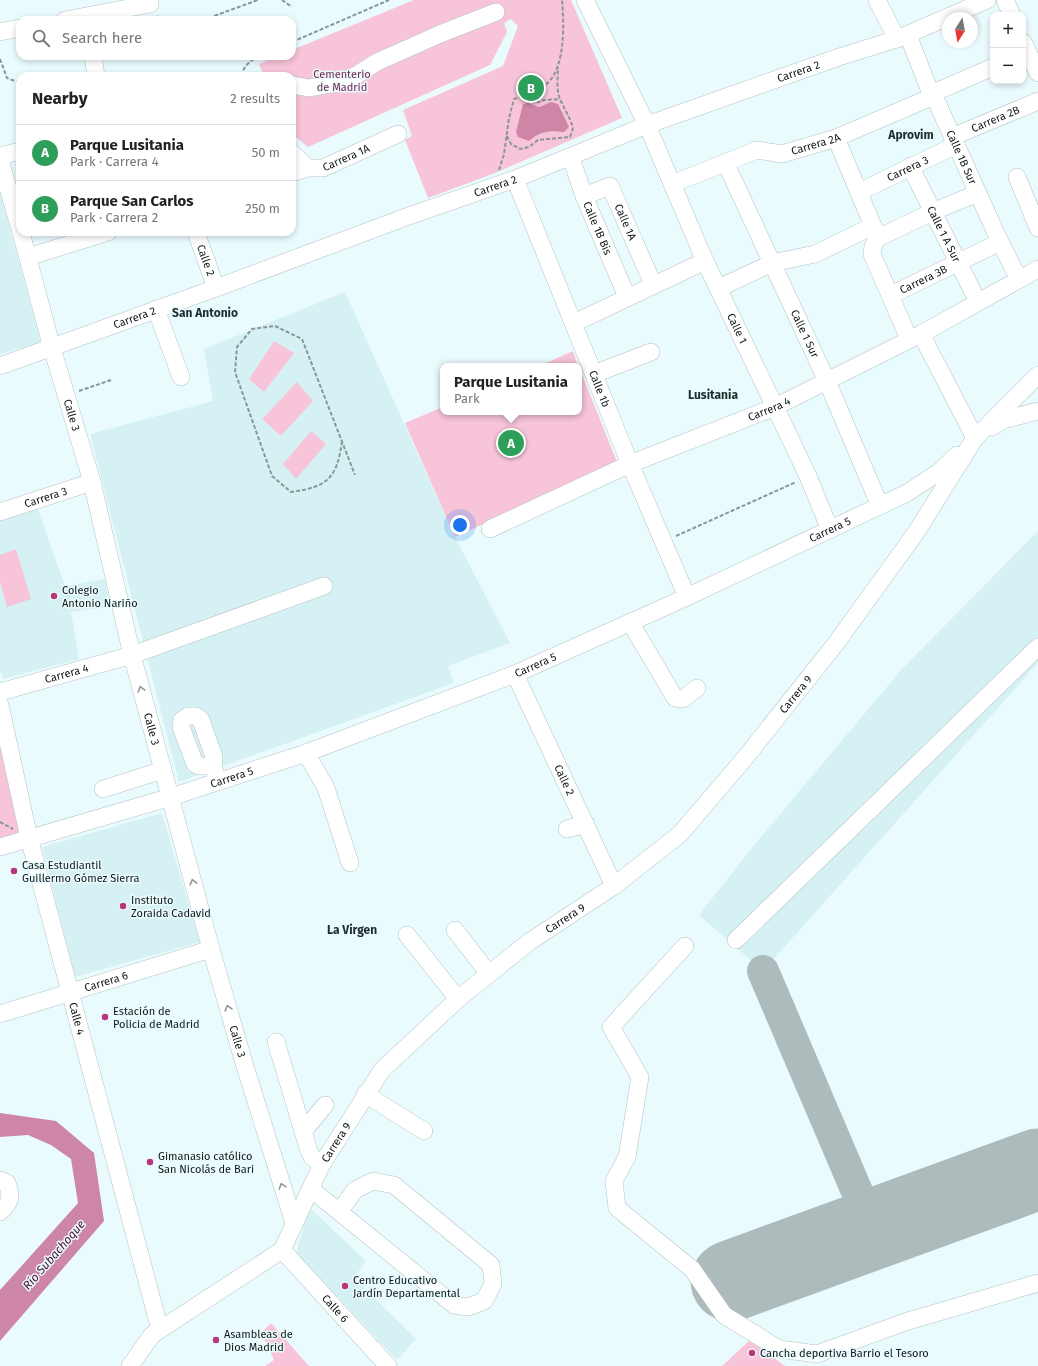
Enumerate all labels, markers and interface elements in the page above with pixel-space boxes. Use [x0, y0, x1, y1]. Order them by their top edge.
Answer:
north arrow [942, 12, 978, 48]
map controls [990, 12, 1026, 84]
button: + [990, 12, 1026, 48]
search box [16, 16, 296, 60]
icon: search [30, 27, 52, 49]
text: Search here [62, 29, 142, 47]
button: − [990, 48, 1026, 84]
street label: Carrera 2 [775, 58, 821, 85]
park label: Cementerio de Madrid [313, 68, 371, 94]
pin: B [518, 73, 544, 103]
text: Nearby [32, 88, 87, 109]
text: 2 results [230, 91, 280, 106]
street label: Carrera 2B [969, 103, 1022, 135]
district label: Aprovim [887, 128, 934, 142]
street label: Calle 1B Sur [944, 128, 980, 187]
street label: Carrera 2A [790, 130, 843, 157]
text: Parque Lusitania [70, 136, 184, 154]
street label: Carrera 1A [320, 141, 372, 174]
text: A [41, 145, 49, 160]
text: 50 m [252, 145, 280, 160]
street label: Carrera 3 [885, 153, 930, 184]
text: Park · Carrera 4 [70, 154, 159, 169]
street label: Carrera 2 [472, 172, 518, 199]
text: Parque San Carlos [70, 192, 194, 210]
street label: Calle 1B Bis [581, 199, 615, 257]
text: B [41, 201, 49, 216]
text: 250 m [245, 201, 280, 216]
street label: Calle 1A [612, 202, 640, 243]
street label: Calle 1 A Sur [925, 204, 964, 265]
text: Park · Carrera 2 [70, 210, 158, 225]
street label: Calle 2 [194, 243, 218, 278]
street label: Carrera 3B [898, 262, 950, 296]
street label: Carrera 2 [111, 304, 158, 331]
district label: San Antonio [172, 306, 238, 320]
street label: Calle 1 Sur [788, 307, 822, 360]
street label: Calle 1 [724, 311, 750, 346]
popup [440, 363, 582, 415]
street label: Calle 1b [586, 368, 613, 409]
text: Parque Lusitania [454, 373, 568, 391]
district label: Lusitania [688, 388, 738, 402]
text: Park [454, 391, 480, 406]
street label: Carrera 4 [746, 394, 793, 424]
street label: Calle 3 [61, 397, 83, 433]
pin: A [498, 428, 524, 458]
street label: Carrera 3 [22, 484, 69, 510]
street label: Carrera 5 [807, 514, 853, 545]
your location [450, 515, 470, 535]
place label: Colegio Antonio Nariño [62, 584, 138, 610]
marker: Colegio Antonio Nariño [49, 591, 59, 601]
street label: Carrera 5 [512, 650, 559, 680]
street label: Carrera 4 [43, 661, 90, 686]
street label: Carrera 9 [777, 672, 815, 716]
one-way arrow [138, 686, 146, 692]
street label: Calle 3 [141, 711, 162, 746]
street label: Calle 2 [552, 762, 577, 798]
street label: Carrera 5 [209, 764, 255, 790]
place label: Casa Estudiantil Guillermo Gómez Sierra [22, 859, 139, 885]
marker: Casa Estudiantil Guillermo Gómez Sierra [9, 866, 19, 876]
one-way arrow [190, 879, 198, 886]
place label: Instituto Zoraida Cadavid [131, 894, 211, 920]
street label: Carrera 9 [543, 900, 588, 936]
marker: Instituto Zoraida Cadavid [118, 901, 128, 911]
district label: La Virgen [327, 923, 377, 937]
street label: Carrera 6 [83, 968, 130, 994]
street label: Calle 4 [67, 1001, 88, 1036]
one-way arrow [224, 1004, 233, 1011]
place label: Estación de Policia de Madrid [113, 1005, 200, 1031]
marker: Estación de Policia de Madrid [100, 1012, 110, 1022]
street label: Calle 3 [227, 1024, 249, 1059]
street label: Carrera 9 [318, 1120, 354, 1165]
place label: Gimanasio católico San Nicolás de Bari [158, 1150, 254, 1176]
marker: Gimanasio católico San Nicolás de Bari [145, 1157, 155, 1167]
one-way arrow [278, 1182, 287, 1189]
water label: Río Subachoque [20, 1217, 88, 1293]
place label: Centro Educativo Jardín Departamental [353, 1274, 460, 1300]
marker: Centro Educativo Jardín Departamental [340, 1281, 350, 1291]
street label: Calle 6 [319, 1292, 351, 1325]
place label: Asambleas de Dios Madrid [224, 1328, 293, 1354]
marker: Asambleas de Dios Madrid [211, 1335, 221, 1345]
place label: Cancha deportiva Barrio el Tesoro [760, 1347, 929, 1360]
marker: Cancha deportiva Barrio el Tesoro [747, 1348, 757, 1358]

